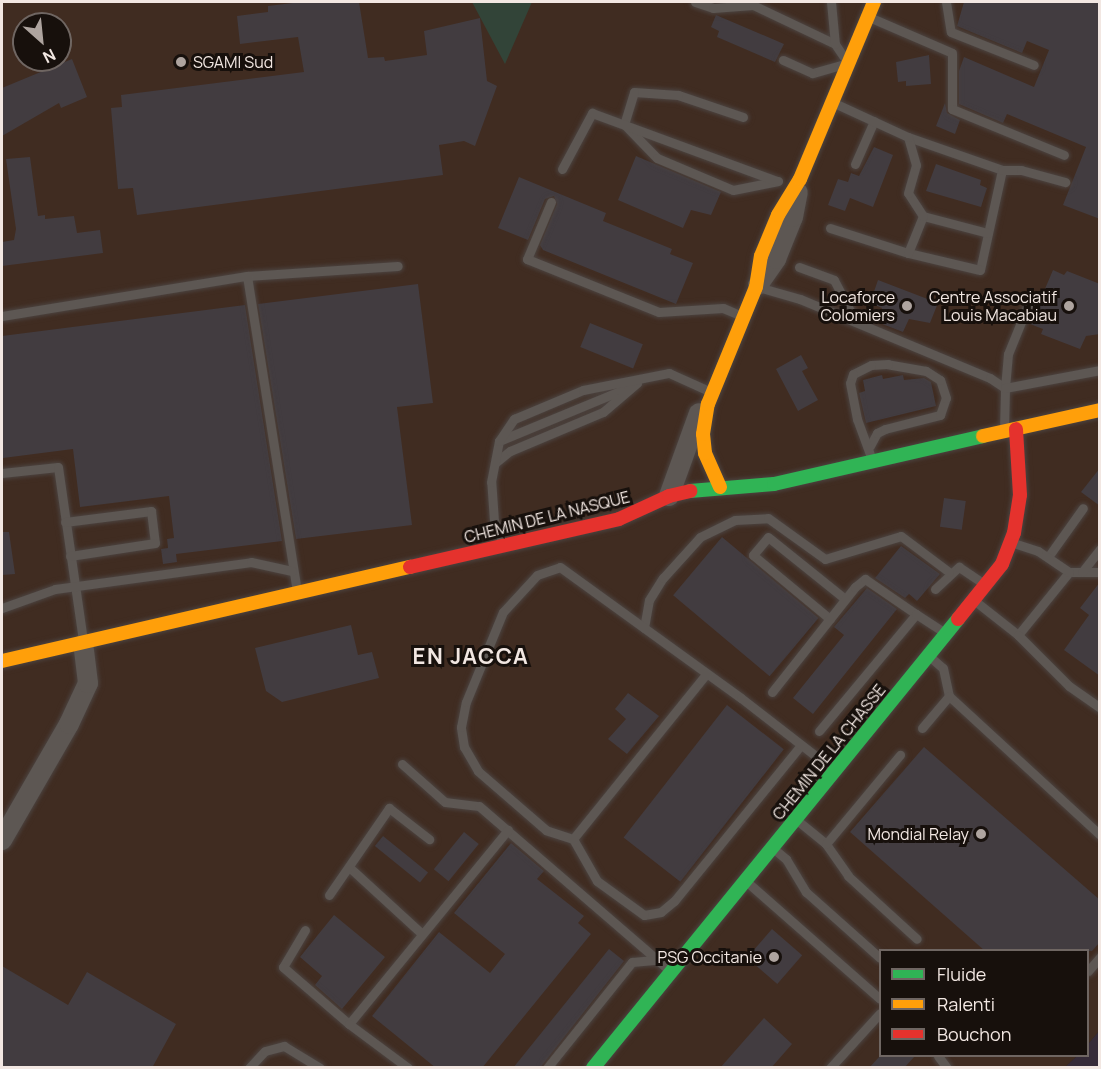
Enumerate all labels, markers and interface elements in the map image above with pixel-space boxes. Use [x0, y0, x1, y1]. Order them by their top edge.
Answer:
north arrow [12, 12, 72, 72]
text: N [39, 44, 59, 69]
place label: SGAMI Sud [193, 52, 273, 72]
marker: SGAMI Sud [174, 55, 188, 69]
place label: Locaforce Colomiers [820, 287, 895, 325]
place label: Centre Associatif Louis Macabiau [929, 287, 1057, 325]
marker: Locaforce Colomiers [900, 299, 914, 313]
marker: Centre Associatif Louis Macabiau [1062, 299, 1076, 313]
street label: CHEMIN DE LA NASQUE [462, 487, 632, 547]
district label: EN JACCA [413, 644, 529, 670]
street label: CHEMIN DE LA CHASSE [768, 680, 890, 824]
place label: Mondial Relay [868, 824, 969, 844]
marker: Mondial Relay [974, 827, 988, 841]
place label: PSG Occitanie [658, 947, 762, 967]
legend [879, 949, 1089, 1057]
marker: PSG Occitanie [767, 950, 781, 964]
text: Fluide [937, 962, 986, 986]
text: Ralenti [937, 992, 995, 1016]
text: Bouchon [937, 1022, 1011, 1046]

